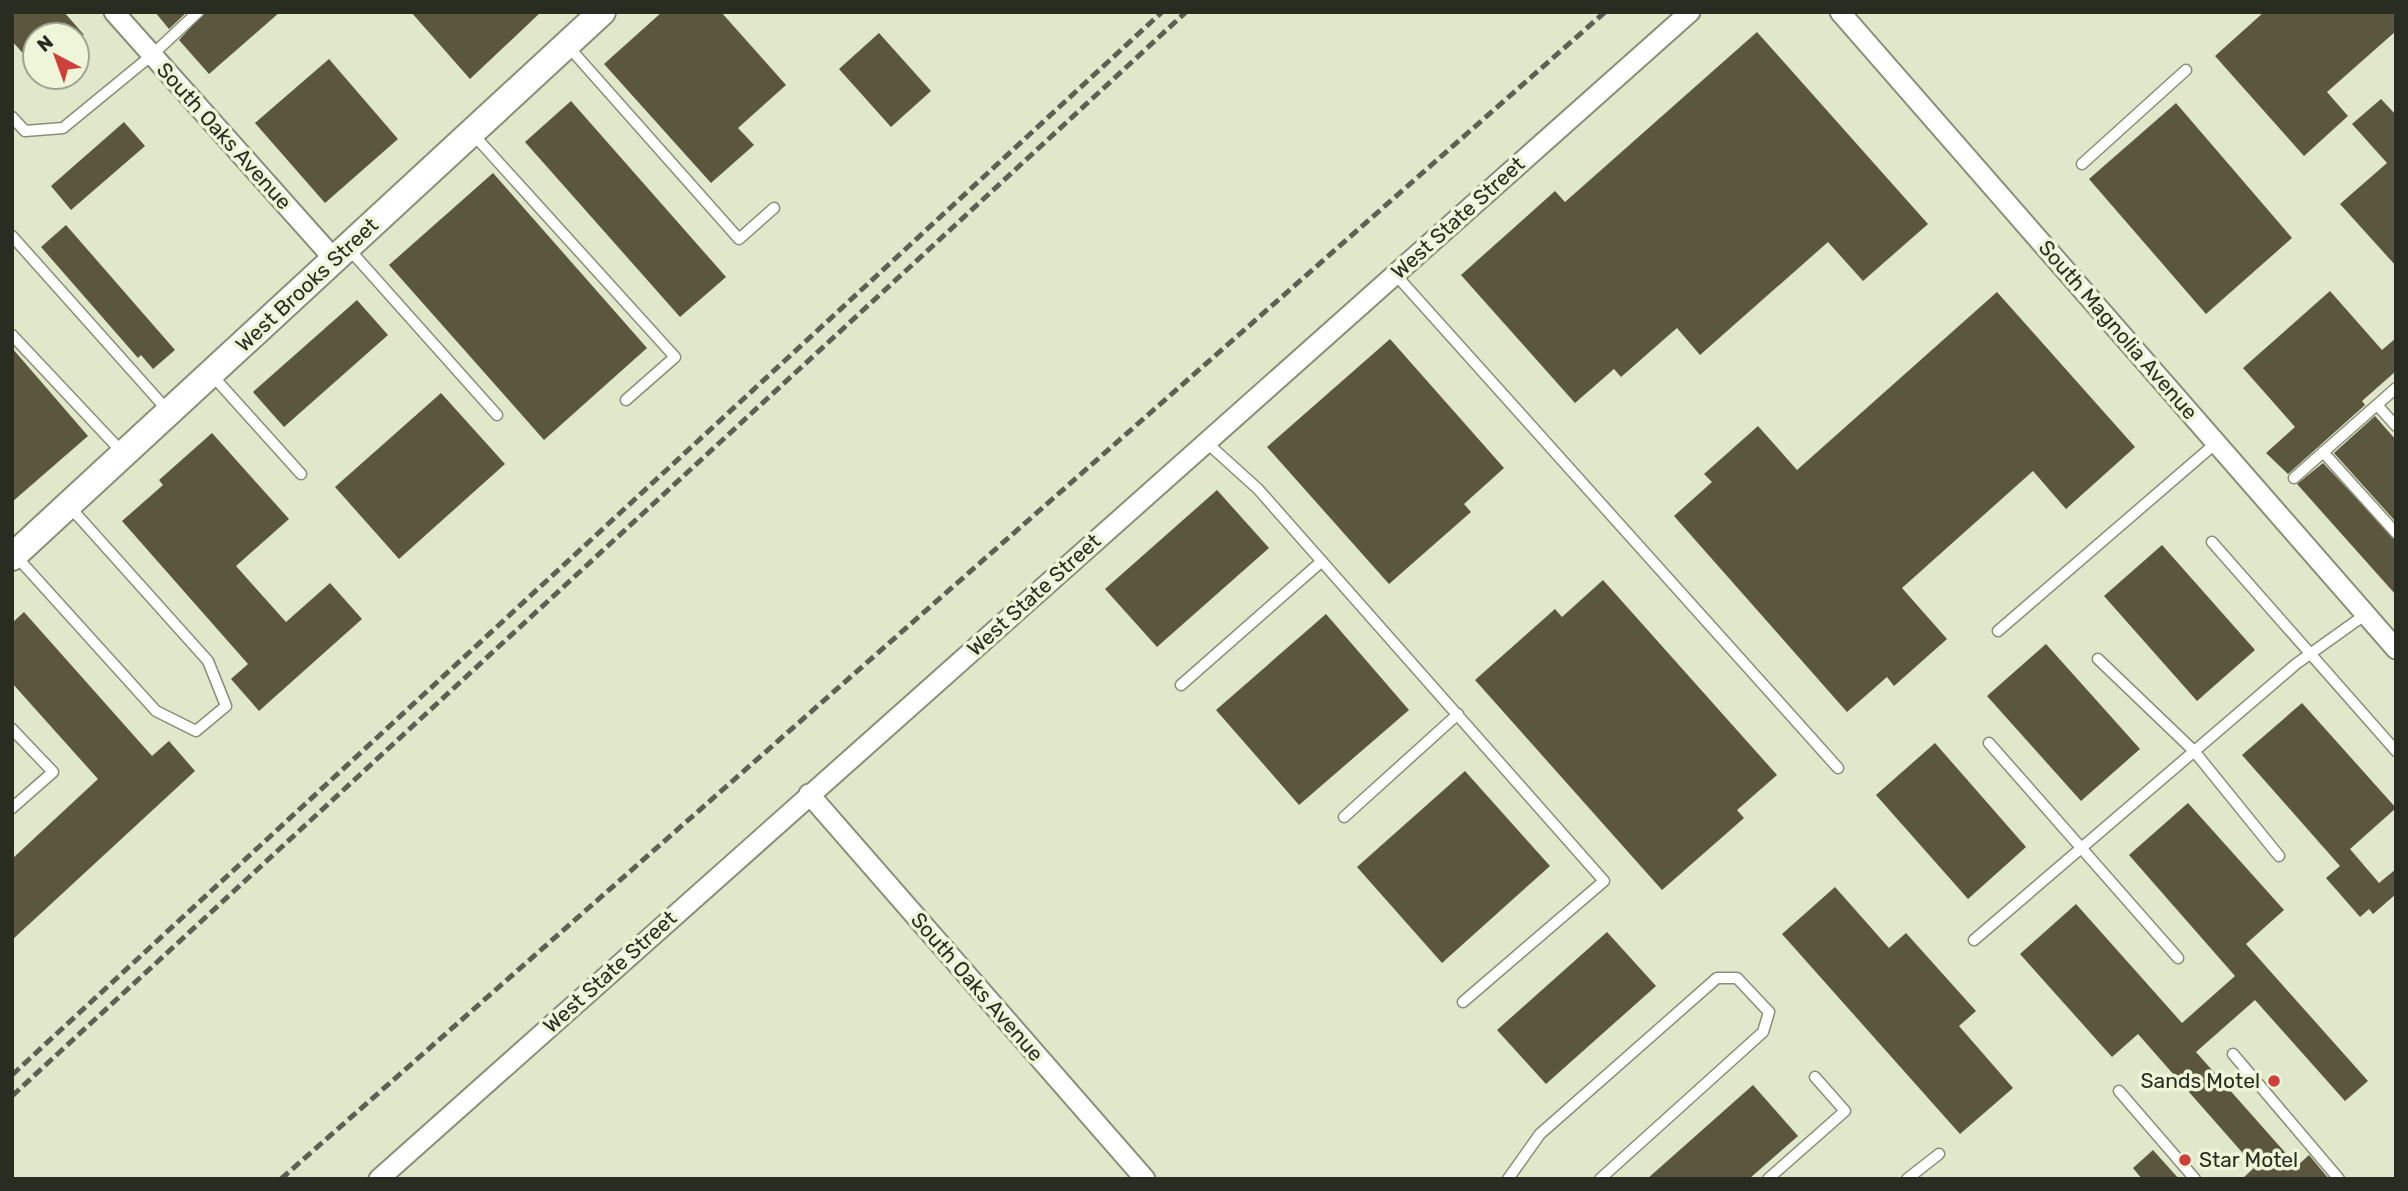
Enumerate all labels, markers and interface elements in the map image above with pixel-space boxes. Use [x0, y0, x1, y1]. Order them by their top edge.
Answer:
north arrow [21, 21, 91, 91]
text: N [32, 30, 58, 57]
street label: South Oaks Avenue [152, 57, 297, 214]
street label: West State Street [1386, 151, 1529, 284]
street label: West Brooks Street [230, 212, 383, 357]
street label: South Magnolia Avenue [2034, 235, 2203, 424]
street label: West State Street [962, 528, 1105, 661]
street label: West State Street [538, 905, 681, 1038]
street label: South Oaks Avenue [906, 907, 1049, 1066]
place label: Sands Motel [2141, 1068, 2260, 1093]
marker: Sands Motel [2266, 1073, 2282, 1089]
place label: Star Motel [2199, 1147, 2298, 1172]
marker: Star Motel [2177, 1152, 2193, 1168]

